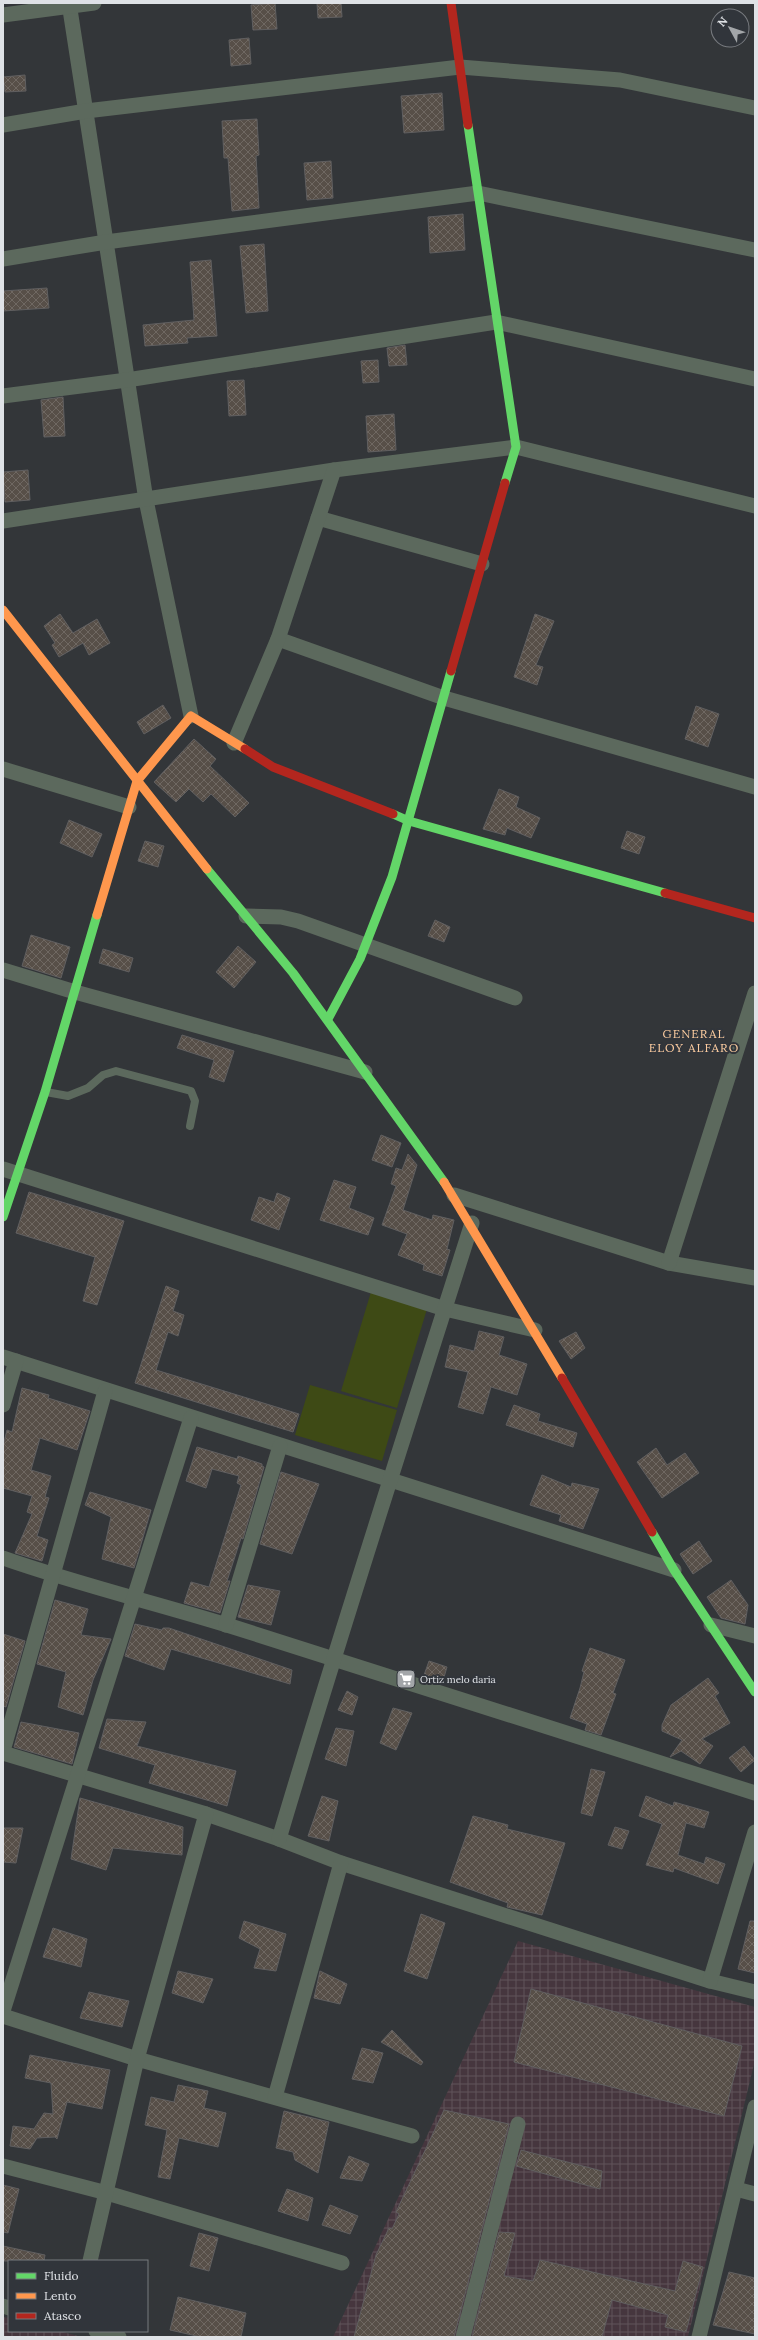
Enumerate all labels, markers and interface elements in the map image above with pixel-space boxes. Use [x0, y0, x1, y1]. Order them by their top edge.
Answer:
north arrow [710, 8, 750, 48]
text: N [714, 13, 731, 29]
district label: GENERAL ELOY ALFARO [649, 1026, 739, 1055]
supermarket icon: Ortiz melo daria [395, 1668, 417, 1690]
place label: Ortiz melo daria [420, 1673, 496, 1686]
legend [8, 2260, 148, 2332]
text: Fluido [44, 2268, 79, 2283]
text: Lento [44, 2288, 76, 2303]
text: Atasco [43, 2308, 81, 2323]

